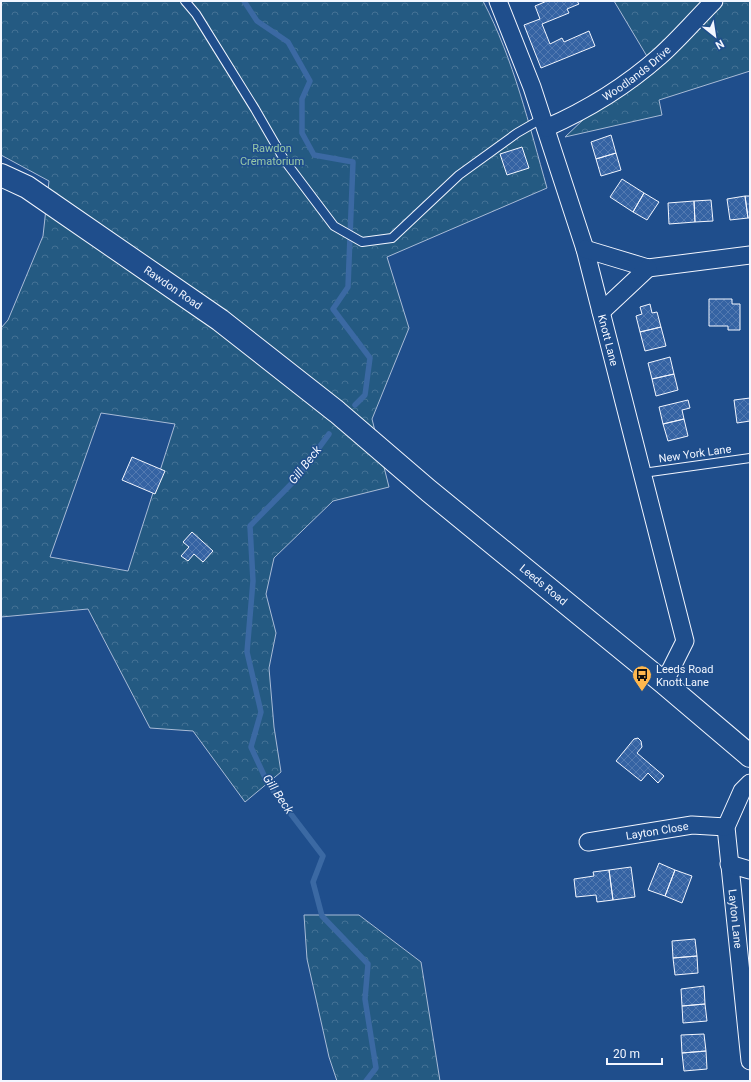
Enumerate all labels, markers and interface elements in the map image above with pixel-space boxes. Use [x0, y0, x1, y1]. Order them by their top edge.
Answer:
north arrow [695, 16, 735, 56]
text: N [713, 37, 726, 52]
street label: Woodlands Drive [600, 43, 673, 103]
park label: Rawdon Crematorium [240, 142, 304, 168]
street label: Rawdon Road [142, 263, 205, 312]
street label: Knott Lane [595, 313, 621, 368]
water label: Gill Beck [286, 442, 325, 487]
street label: New York Lane [658, 442, 732, 466]
street label: Leeds Road [517, 561, 570, 608]
place label: Leeds Road Knott Lane [656, 663, 713, 689]
bus stop icon: Leeds Road Knott Lane [631, 664, 653, 692]
water label: Gill Beck [260, 772, 297, 817]
street label: Layton Close [625, 819, 690, 842]
street label: Layton Lane [726, 889, 745, 949]
scale bar [607, 1040, 662, 1066]
text: 20 m [613, 1047, 640, 1061]

